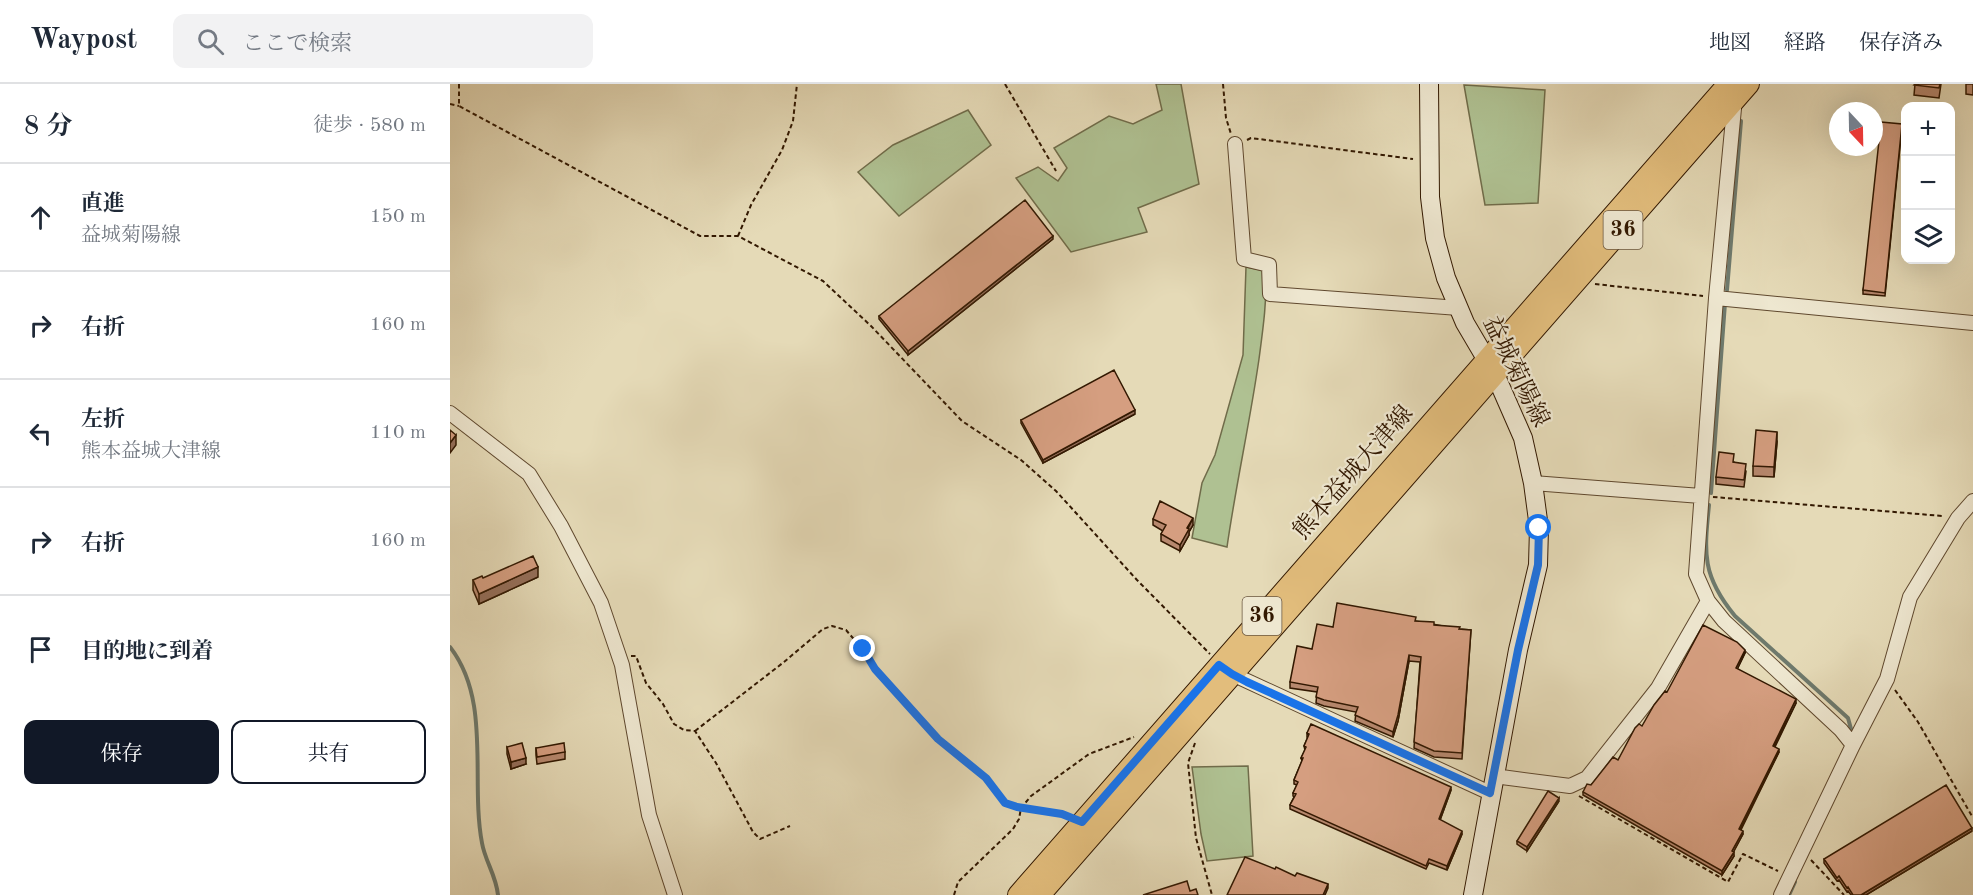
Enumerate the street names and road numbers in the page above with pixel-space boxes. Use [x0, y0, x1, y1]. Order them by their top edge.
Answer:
road number: 36 [1604, 211, 1642, 249]
street label: 益城菊陽線 [1478, 311, 1555, 431]
street label: 熊本益城大津線 [1288, 400, 1418, 544]
road number: 36 [1242, 597, 1282, 635]

